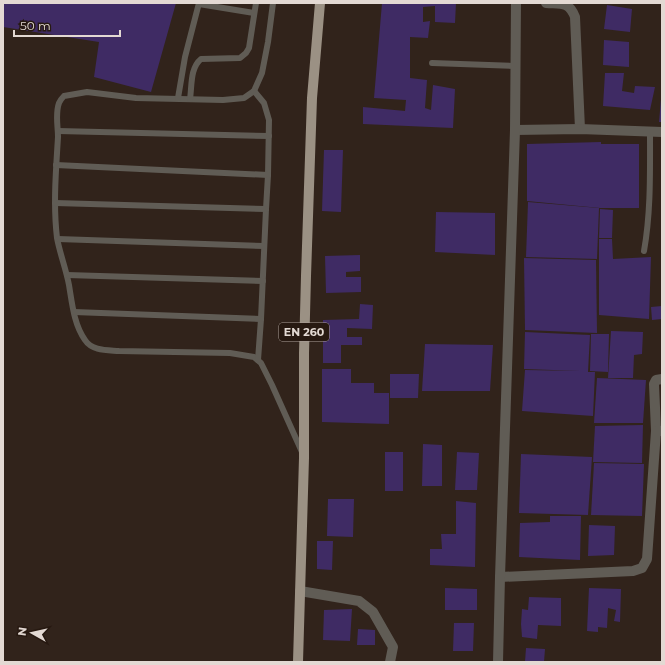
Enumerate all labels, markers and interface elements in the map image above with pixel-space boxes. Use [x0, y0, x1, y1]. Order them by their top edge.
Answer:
scale bar [14, 12, 120, 38]
text: 50 m [20, 18, 51, 33]
road number: EN 260 [279, 323, 329, 341]
north arrow [12, 613, 52, 653]
text: N [15, 626, 30, 637]

